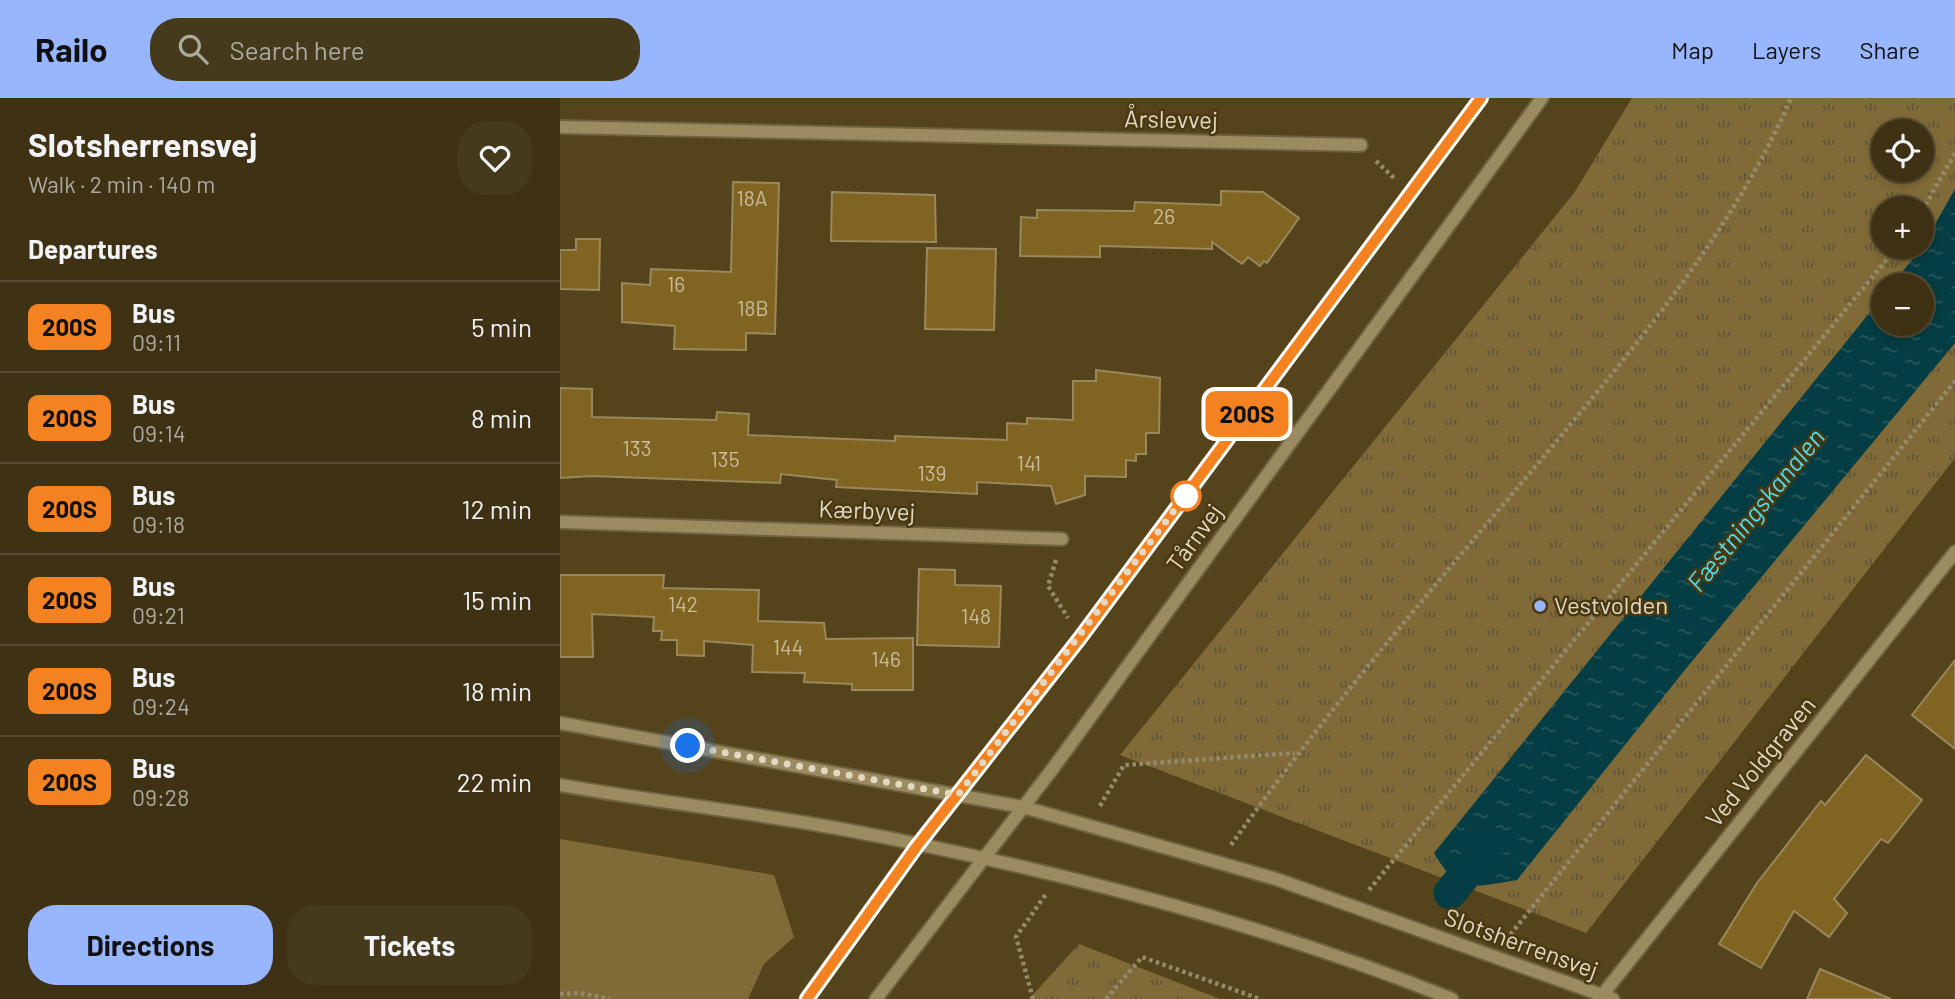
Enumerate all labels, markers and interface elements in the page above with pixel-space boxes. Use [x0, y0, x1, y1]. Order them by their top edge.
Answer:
search box [150, 18, 640, 81]
text: Railo [35, 29, 108, 69]
icon: search [174, 30, 212, 68]
text: Search here [230, 34, 365, 65]
text: Map [1671, 35, 1714, 64]
text: Layers [1752, 35, 1821, 64]
text: Share [1859, 35, 1920, 64]
street label: Årslevvej [1124, 103, 1218, 134]
map controls [1871, 119, 1934, 336]
button: locate [1871, 119, 1934, 182]
button: heart [458, 121, 532, 195]
text: Slotsherrensvej [28, 124, 257, 164]
text: Walk · 2 min · 140 m [28, 170, 215, 198]
house number: 18A [736, 185, 768, 210]
button: + [1871, 196, 1934, 259]
house number: 26 [1153, 203, 1175, 228]
text: Departures [28, 233, 158, 264]
house number: 16 [667, 271, 685, 296]
button: − [1871, 273, 1934, 336]
house number: 18B [737, 295, 769, 320]
text: Bus [132, 297, 175, 328]
text: 5 min [471, 311, 532, 342]
text: 200S [42, 312, 97, 341]
text: 09:11 [132, 328, 181, 356]
text: Bus [132, 388, 175, 419]
line badge: 200S [1198, 391, 1296, 437]
text: 200S [1219, 399, 1275, 428]
text: 8 min [471, 402, 532, 433]
text: 200S [42, 403, 97, 432]
text: 09:14 [132, 419, 186, 447]
water label: Fæstningskanalen [1680, 421, 1830, 597]
house number: 133 [623, 435, 651, 460]
house number: 135 [711, 446, 739, 471]
house number: 141 [1017, 450, 1041, 475]
house number: 139 [917, 460, 947, 485]
text: Bus [132, 479, 175, 510]
unlabelled marker [1171, 481, 1201, 511]
text: 12 min [462, 493, 532, 524]
street label: Kærbyvej [818, 493, 916, 526]
text: 200S [42, 494, 97, 523]
street label: Tårnvej [1160, 498, 1228, 577]
text: 09:18 [132, 510, 185, 538]
text: Bus [132, 570, 175, 601]
text: 15 min [462, 584, 532, 615]
text: 200S [42, 585, 97, 614]
place label: Vestvolden [1554, 590, 1668, 619]
house number: 142 [668, 591, 698, 616]
marker: Vestvolden [1532, 598, 1548, 614]
text: 09:21 [132, 601, 185, 629]
house number: 148 [961, 603, 991, 628]
house number: 144 [773, 634, 803, 659]
house number: 146 [871, 646, 901, 671]
text: Bus [132, 661, 175, 692]
text: 18 min [462, 675, 532, 706]
text: 200S [42, 676, 97, 705]
street label: Ved Voldgraven [1699, 690, 1821, 832]
text: 09:24 [132, 692, 190, 720]
your location [670, 728, 705, 763]
text: Bus [132, 752, 175, 783]
text: 22 min [457, 766, 532, 797]
text: 200S [42, 767, 97, 796]
text: 09:28 [132, 783, 189, 811]
street label: Slotsherrensvej [1441, 901, 1603, 984]
button: Directions [28, 905, 273, 985]
button: Tickets [287, 905, 532, 985]

